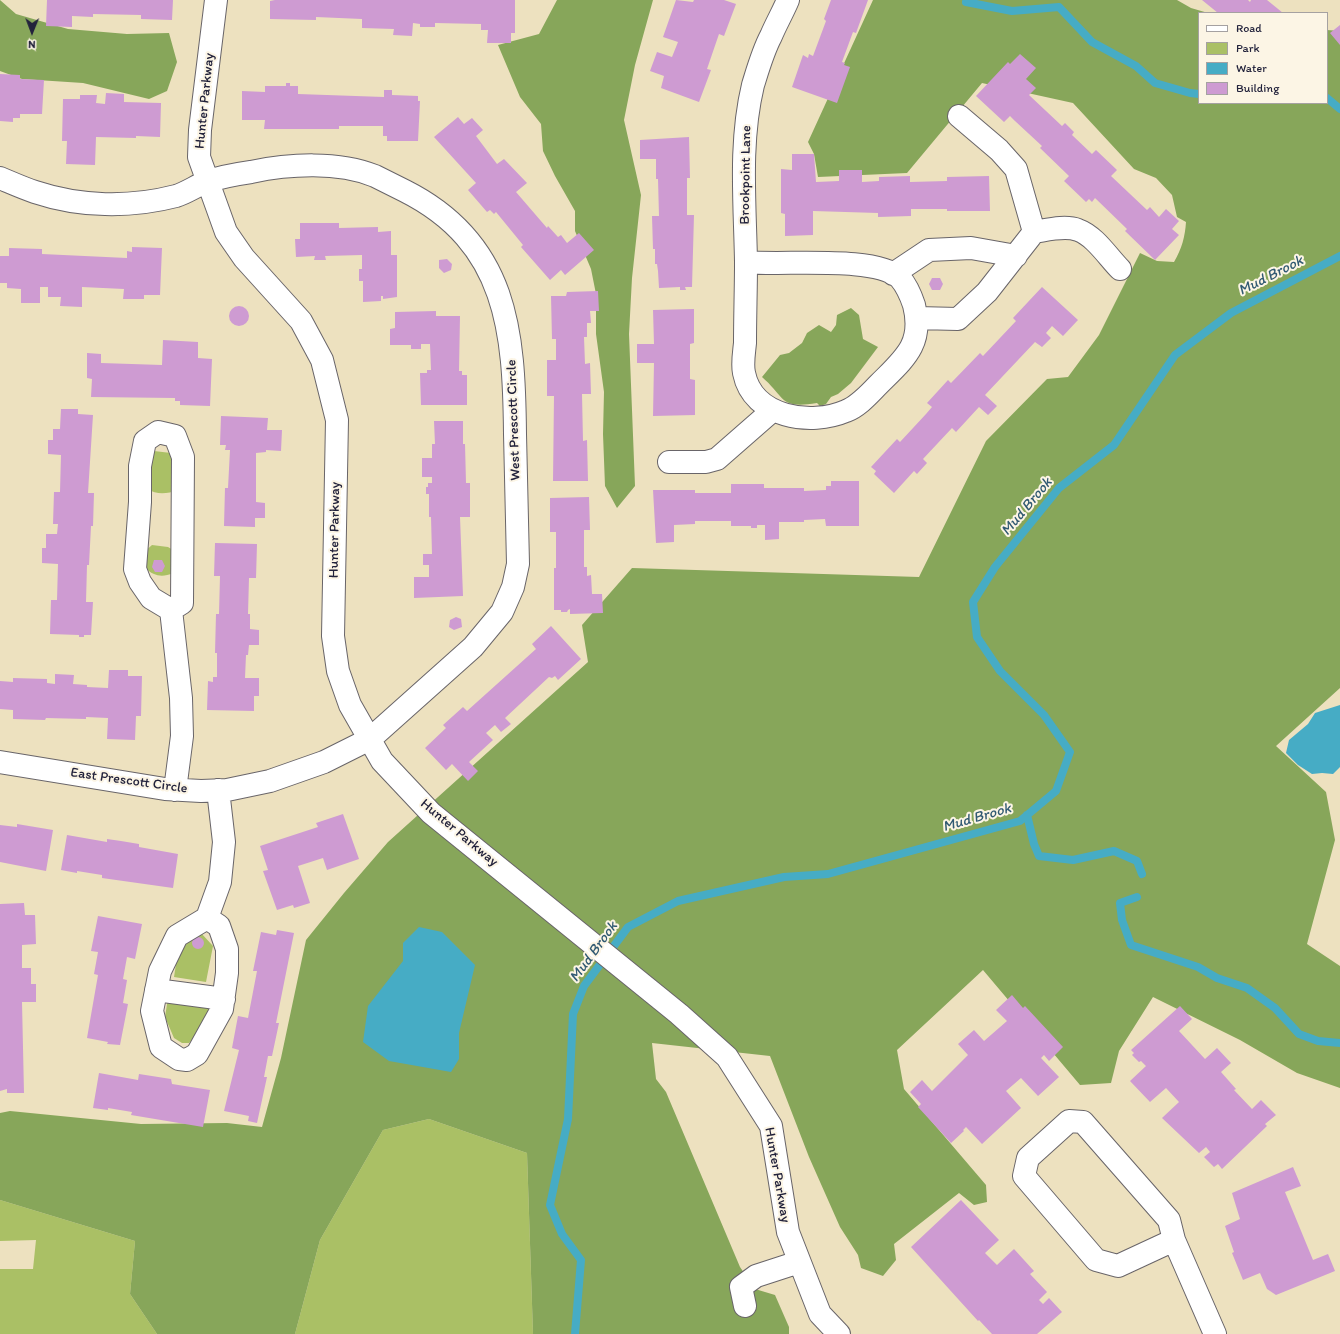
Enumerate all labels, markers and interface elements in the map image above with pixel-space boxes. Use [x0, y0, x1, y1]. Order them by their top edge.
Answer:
north arrow [12, 12, 52, 52]
legend [1198, 12, 1328, 104]
text: Road [1236, 21, 1262, 35]
text: N [28, 38, 36, 51]
text: Park [1236, 41, 1260, 55]
street label: Hunter Parkway [192, 52, 218, 150]
text: Water [1236, 61, 1267, 75]
text: Building [1236, 81, 1279, 95]
street label: Brookpoint Lane [737, 125, 755, 225]
water label: Mud Brook [1236, 252, 1306, 300]
street label: West Prescott Circle [503, 359, 525, 481]
water label: Mud Brook [998, 474, 1056, 540]
street label: Hunter Parkway [326, 482, 344, 578]
street label: East Prescott Circle [69, 764, 189, 798]
street label: Hunter Parkway [417, 796, 501, 870]
water label: Mud Brook [941, 800, 1013, 836]
water label: Mud Brook [566, 918, 622, 986]
street label: Hunter Parkway [760, 1126, 794, 1224]

